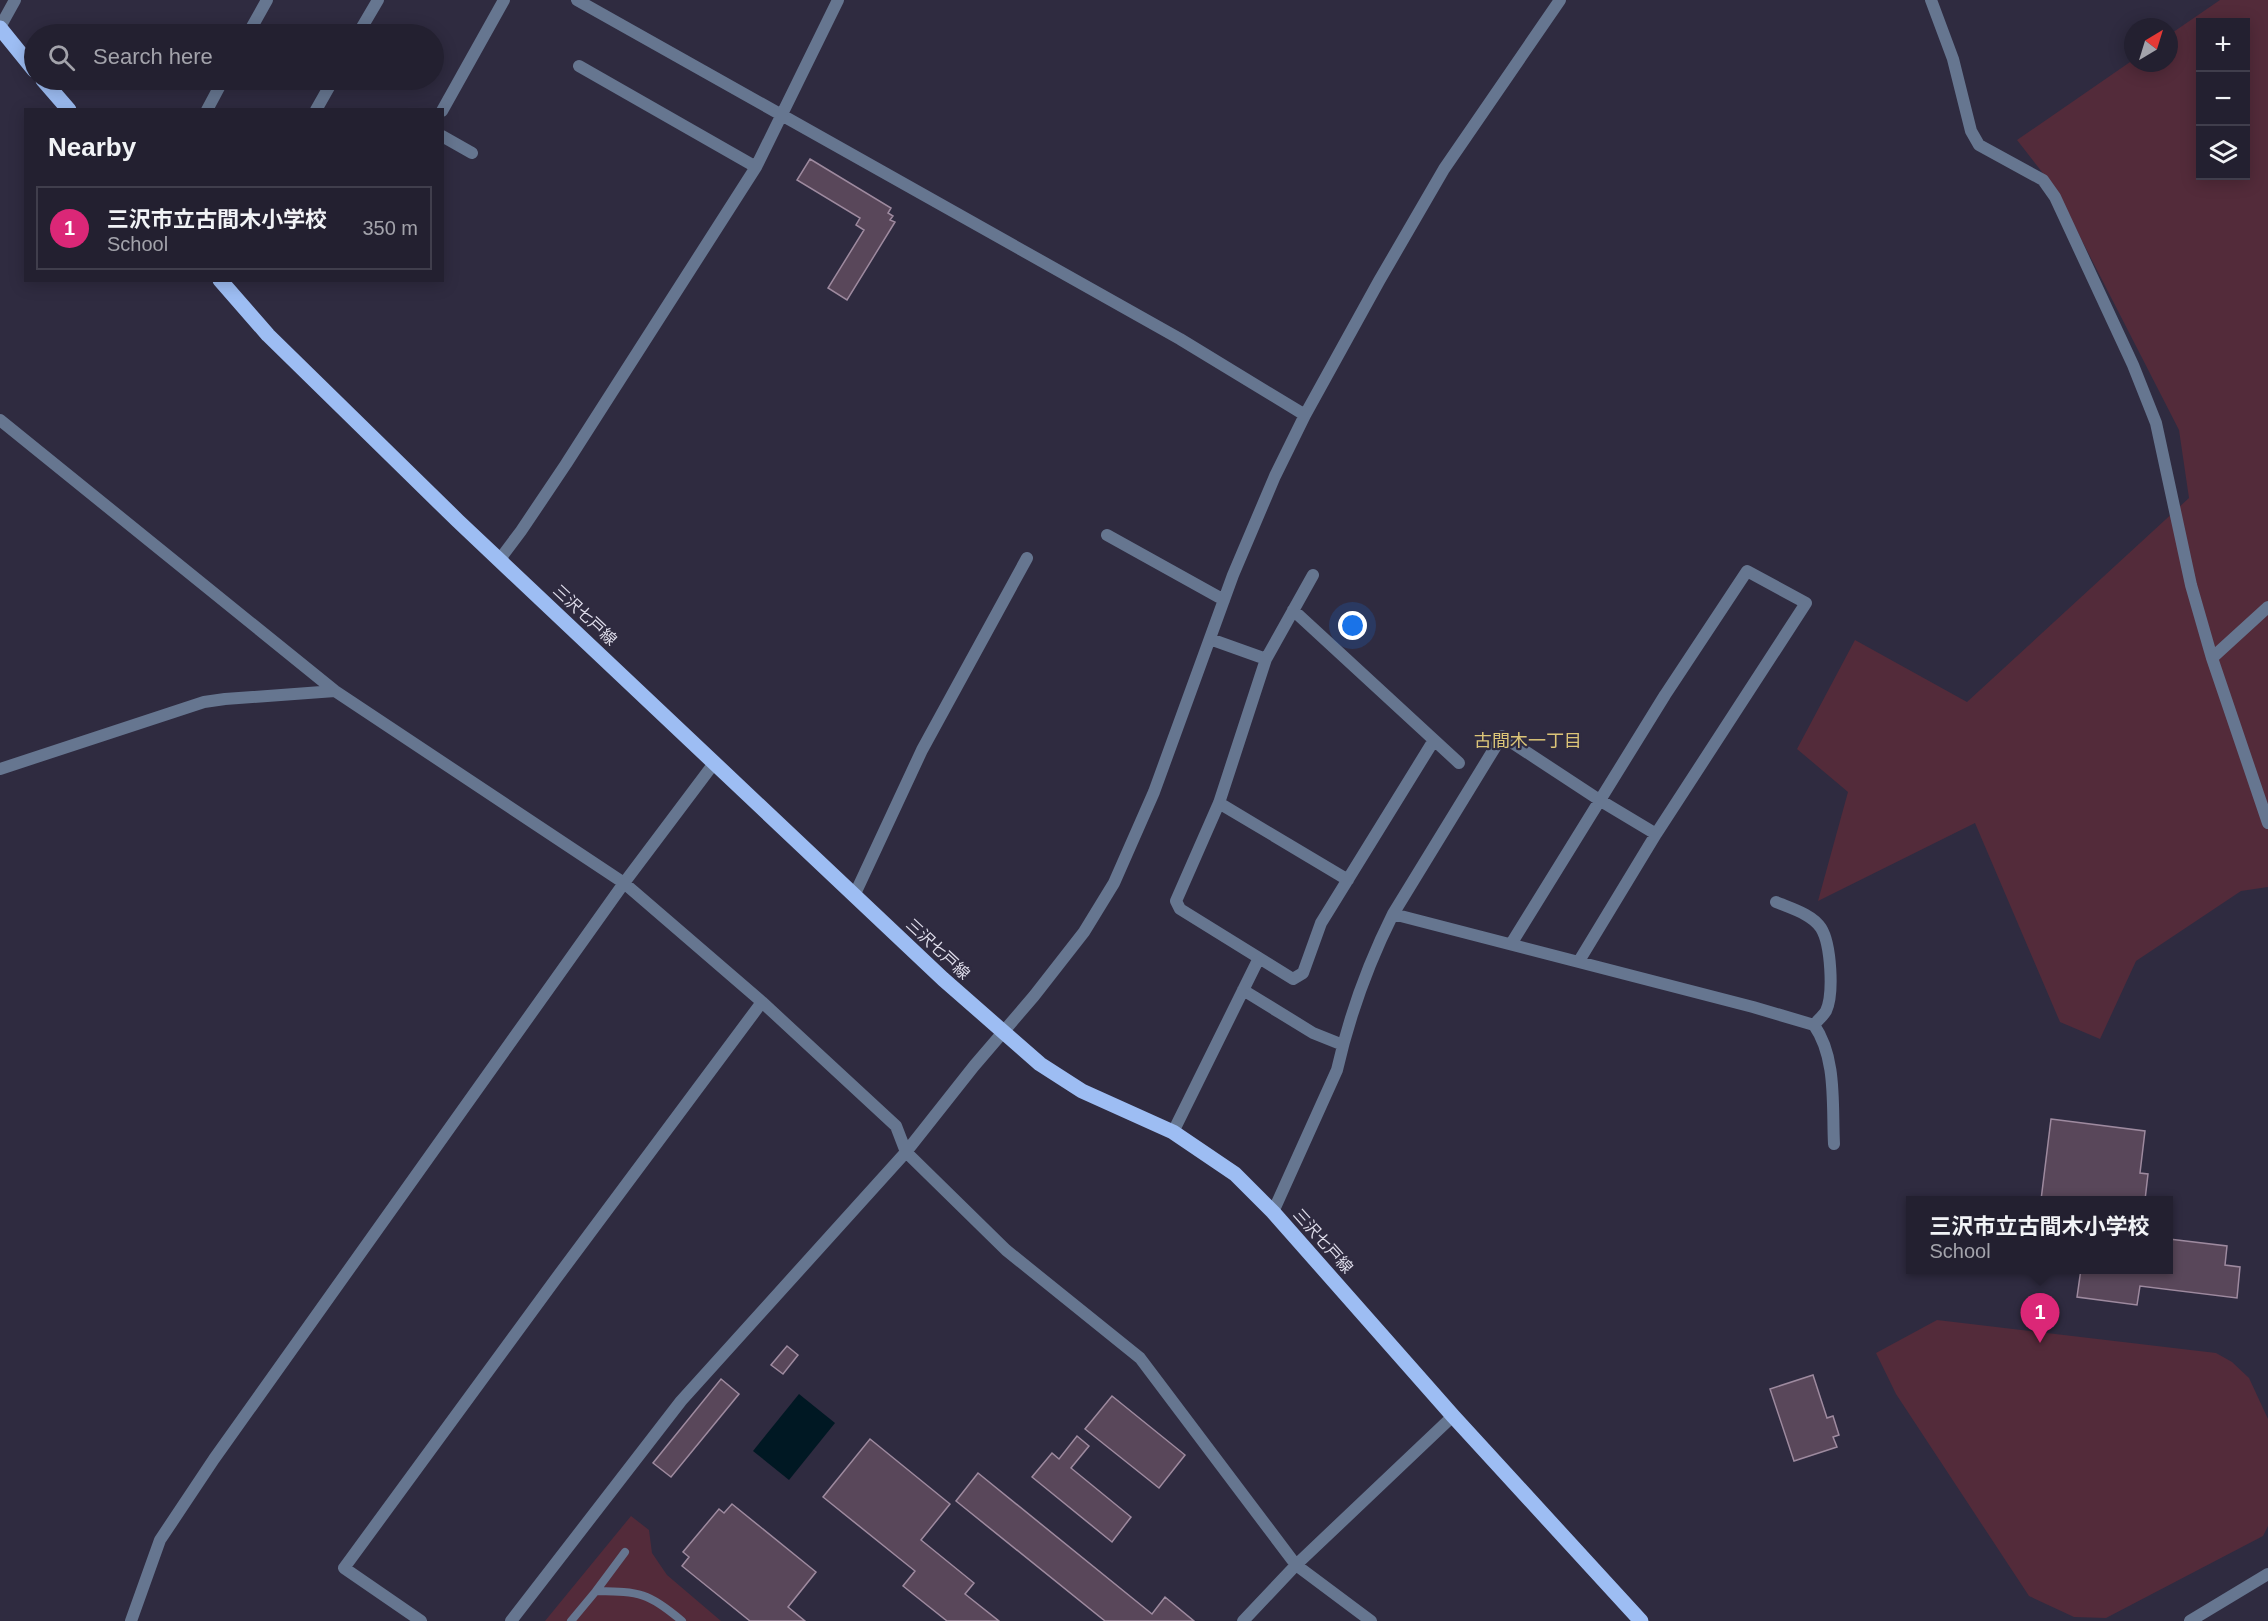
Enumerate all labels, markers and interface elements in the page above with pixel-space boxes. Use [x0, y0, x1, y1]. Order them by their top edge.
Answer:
north arrow [2124, 18, 2178, 72]
map controls [2196, 18, 2250, 180]
button: + [2196, 18, 2250, 72]
search box [24, 24, 444, 90]
icon: search [45, 41, 78, 74]
text: Search here [93, 44, 213, 69]
button: − [2196, 72, 2250, 126]
button: layers [2196, 126, 2250, 180]
text: Nearby [48, 132, 136, 162]
text: 三沢市立古間木小学校 [107, 207, 327, 232]
text: 1 [64, 217, 75, 239]
text: 350 m [362, 217, 418, 239]
text: School [107, 233, 168, 255]
street label: 三沢七戸線 [550, 581, 620, 649]
your location [1338, 611, 1367, 640]
district label: 古間木一丁目 [1474, 731, 1582, 751]
street label: 三沢七戸線 [903, 915, 973, 983]
popup [1906, 1196, 2173, 1274]
street label: 三沢七戸線 [1290, 1206, 1356, 1276]
text: 三沢市立古間木小学校 [1929, 1214, 2150, 1239]
text: School [1929, 1240, 1991, 1262]
pin: 1 [2020, 1294, 2060, 1343]

